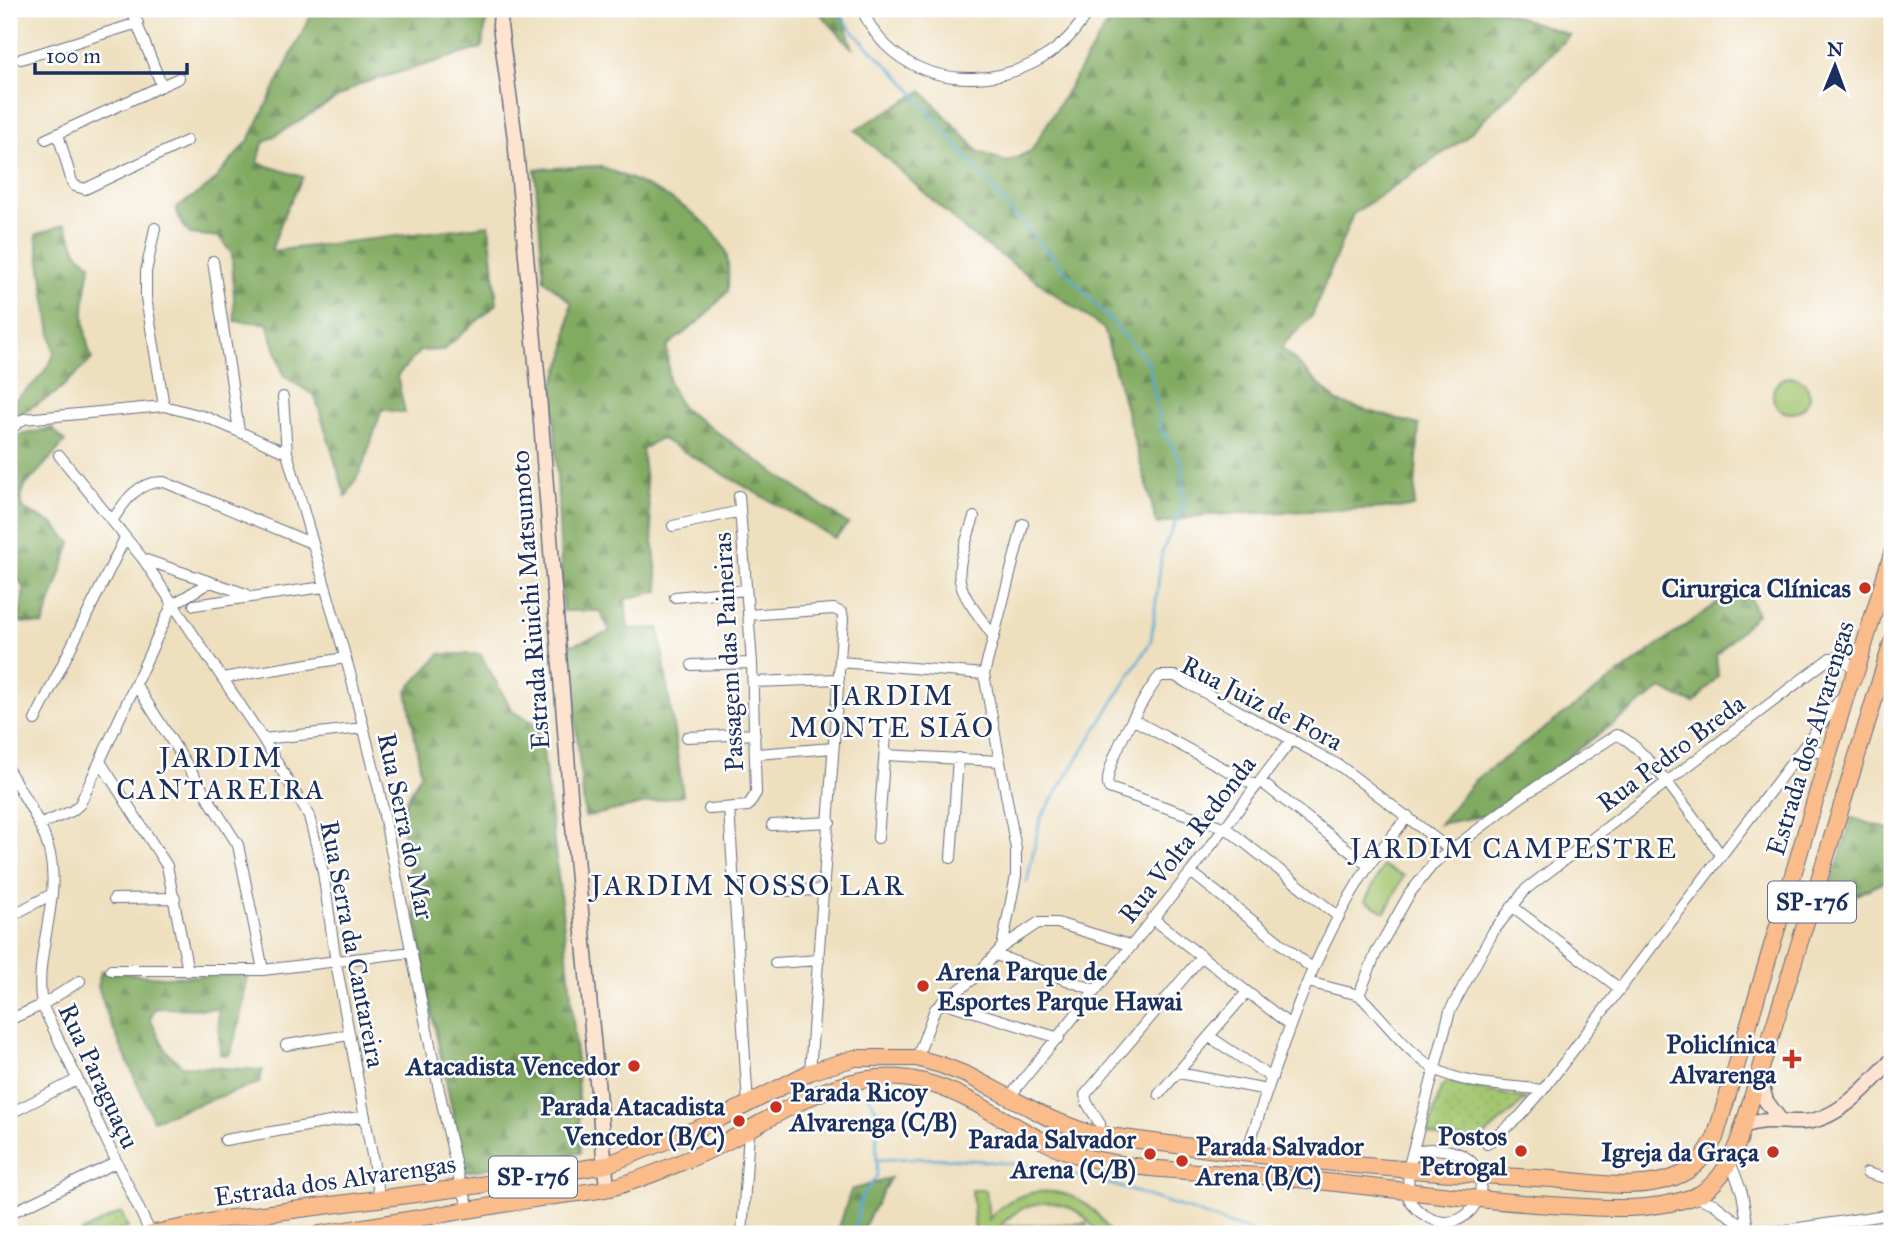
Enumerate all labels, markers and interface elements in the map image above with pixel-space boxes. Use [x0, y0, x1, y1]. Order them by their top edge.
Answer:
scale bar [35, 32, 187, 76]
north arrow [1800, 32, 1870, 102]
text: N [1827, 38, 1844, 61]
text: 100 m [46, 43, 101, 69]
street label: Estrada Riuichi Matsumoto [504, 449, 556, 751]
street label: Passagem das Paineiras [706, 531, 750, 773]
place label: Cirurgica Clínicas [1661, 572, 1852, 605]
marker: Cirurgica Clínicas [1857, 580, 1873, 596]
street label: Estrada dos Alvarengas [1759, 617, 1861, 859]
street label: Rua Juiz de Fora [1176, 649, 1348, 757]
district label: JARDIM MONTE SIÃO [789, 678, 995, 745]
street label: Rua Pedro Breda [1591, 687, 1751, 819]
street label: Rua Serra do Mar [371, 730, 441, 922]
district label: JARDIM CANTAREIRA [116, 740, 326, 807]
street label: Rua Volta Redonda [1112, 749, 1262, 929]
street label: Rua Serra da Cantareira [313, 818, 393, 1070]
district label: JARDIM CAMPESTRE [1347, 831, 1678, 866]
district label: JARDIM NOSSO LAR [588, 868, 905, 903]
road number: SP-176 [1768, 882, 1856, 922]
place label: Arena Parque de Esportes Parque Hawai [935, 955, 1183, 1017]
marker: Arena Parque de Esportes Parque Hawai [915, 978, 931, 994]
street label: Rua Paraguaçu [51, 998, 147, 1154]
place label: Policlínica Alvarenga [1666, 1028, 1777, 1091]
marker: Policlínica Alvarenga [1782, 1049, 1802, 1069]
place label: Atacadista Vencedor [404, 1050, 621, 1082]
marker: Atacadista Vencedor [626, 1058, 642, 1074]
place label: Parada Ricoy Alvarenga (C/B) [788, 1076, 957, 1139]
place label: Parada Atacadista Vencedor (B/C) [540, 1090, 726, 1153]
marker: Parada Ricoy Alvarenga (C/B) [768, 1099, 784, 1115]
marker: Parada Atacadista Vencedor (B/C) [731, 1113, 747, 1129]
place label: Postos Petrogal [1420, 1120, 1508, 1183]
place label: Parada Salvador Arena (C/B) [968, 1123, 1137, 1186]
place label: Parada Salvador Arena (B/C) [1194, 1130, 1365, 1193]
place label: Igreja da Graça [1601, 1136, 1760, 1169]
marker: Postos Petrogal [1513, 1143, 1529, 1159]
marker: Igreja da Graça [1765, 1144, 1781, 1160]
marker: Parada Salvador Arena (C/B) [1142, 1146, 1158, 1162]
street label: Estrada dos Alvarengas [212, 1147, 458, 1213]
marker: Parada Salvador Arena (B/C) [1174, 1153, 1190, 1169]
road number: SP-176 [489, 1156, 577, 1198]

